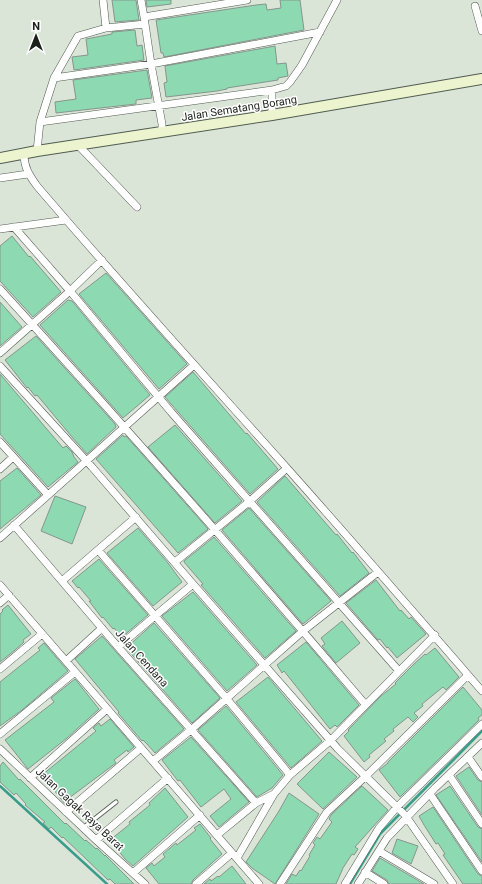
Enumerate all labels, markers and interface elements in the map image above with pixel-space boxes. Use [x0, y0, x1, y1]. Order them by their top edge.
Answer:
north arrow [16, 16, 56, 56]
text: N [32, 20, 40, 33]
street label: Jalan Sematang Borang [180, 93, 298, 124]
street label: Jalan Cendana [112, 627, 171, 690]
street label: Jalan Gagak Raya Barat [33, 765, 127, 854]

